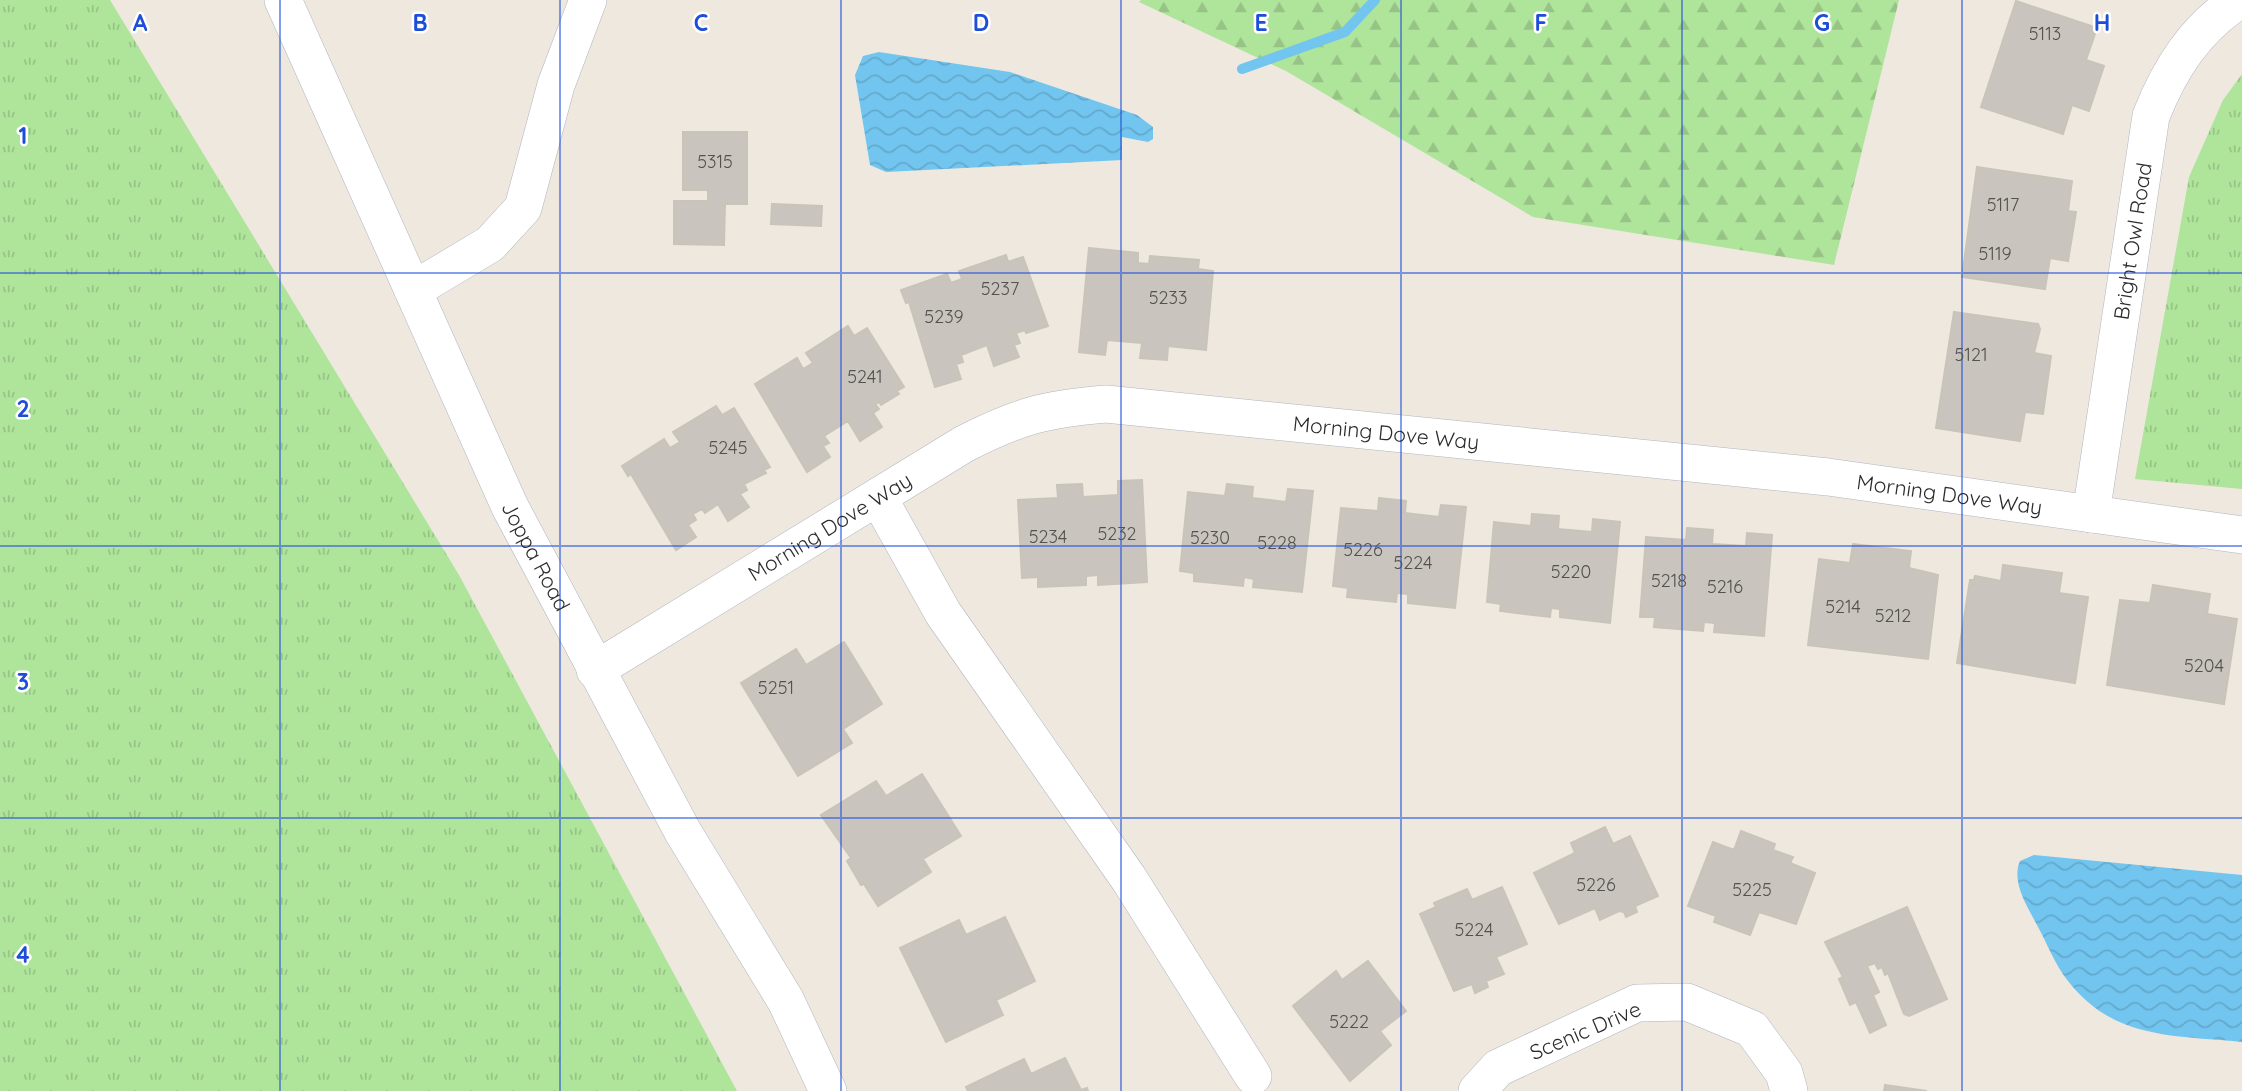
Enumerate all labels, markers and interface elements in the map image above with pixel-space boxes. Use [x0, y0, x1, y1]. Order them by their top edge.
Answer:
text: A [133, 8, 148, 37]
text: B [412, 8, 428, 37]
text: C [694, 8, 708, 37]
text: D [973, 8, 989, 37]
text: E [1254, 8, 1268, 37]
text: F [1535, 8, 1547, 37]
text: G [1814, 8, 1830, 37]
text: H [2094, 8, 2110, 37]
house number: 5113 [2029, 22, 2061, 45]
text: 1 [19, 121, 27, 150]
house number: 5315 [697, 150, 733, 173]
street label: Bright Owl Road [2107, 161, 2157, 322]
house number: 5117 [1987, 193, 2019, 216]
house number: 5119 [1978, 242, 2012, 265]
house number: 5237 [981, 277, 1019, 300]
house number: 5233 [1149, 286, 1187, 309]
house number: 5239 [924, 305, 964, 328]
house number: 5121 [1954, 343, 1988, 366]
house number: 5241 [847, 365, 883, 388]
text: 2 [16, 394, 30, 423]
street label: Morning Dove Way [1292, 410, 1480, 455]
house number: 5245 [709, 436, 747, 459]
street label: Morning Dove Way [743, 466, 916, 586]
street label: Morning Dove Way [1855, 468, 2044, 520]
street label: Joppa Road [496, 497, 576, 615]
house number: 5232 [1097, 522, 1137, 545]
house number: 5234 [1029, 525, 1067, 548]
house number: 5230 [1190, 526, 1230, 549]
house number: 5228 [1257, 531, 1297, 554]
house number: 5226 [1343, 538, 1383, 561]
house number: 5224 [1394, 551, 1432, 574]
house number: 5220 [1551, 560, 1591, 583]
house number: 5218 [1651, 569, 1687, 592]
house number: 5216 [1707, 575, 1743, 598]
house number: 5214 [1825, 595, 1861, 618]
house number: 5212 [1875, 604, 1911, 627]
house number: 5204 [2184, 654, 2224, 677]
text: 3 [17, 667, 29, 696]
house number: 5251 [758, 676, 794, 699]
house number: 5226 [1576, 873, 1616, 896]
house number: 5225 [1732, 878, 1772, 901]
house number: 5224 [1455, 918, 1493, 941]
text: 4 [16, 940, 30, 969]
street label: Scenic Drive [1525, 995, 1645, 1065]
house number: 5222 [1329, 1010, 1369, 1033]

